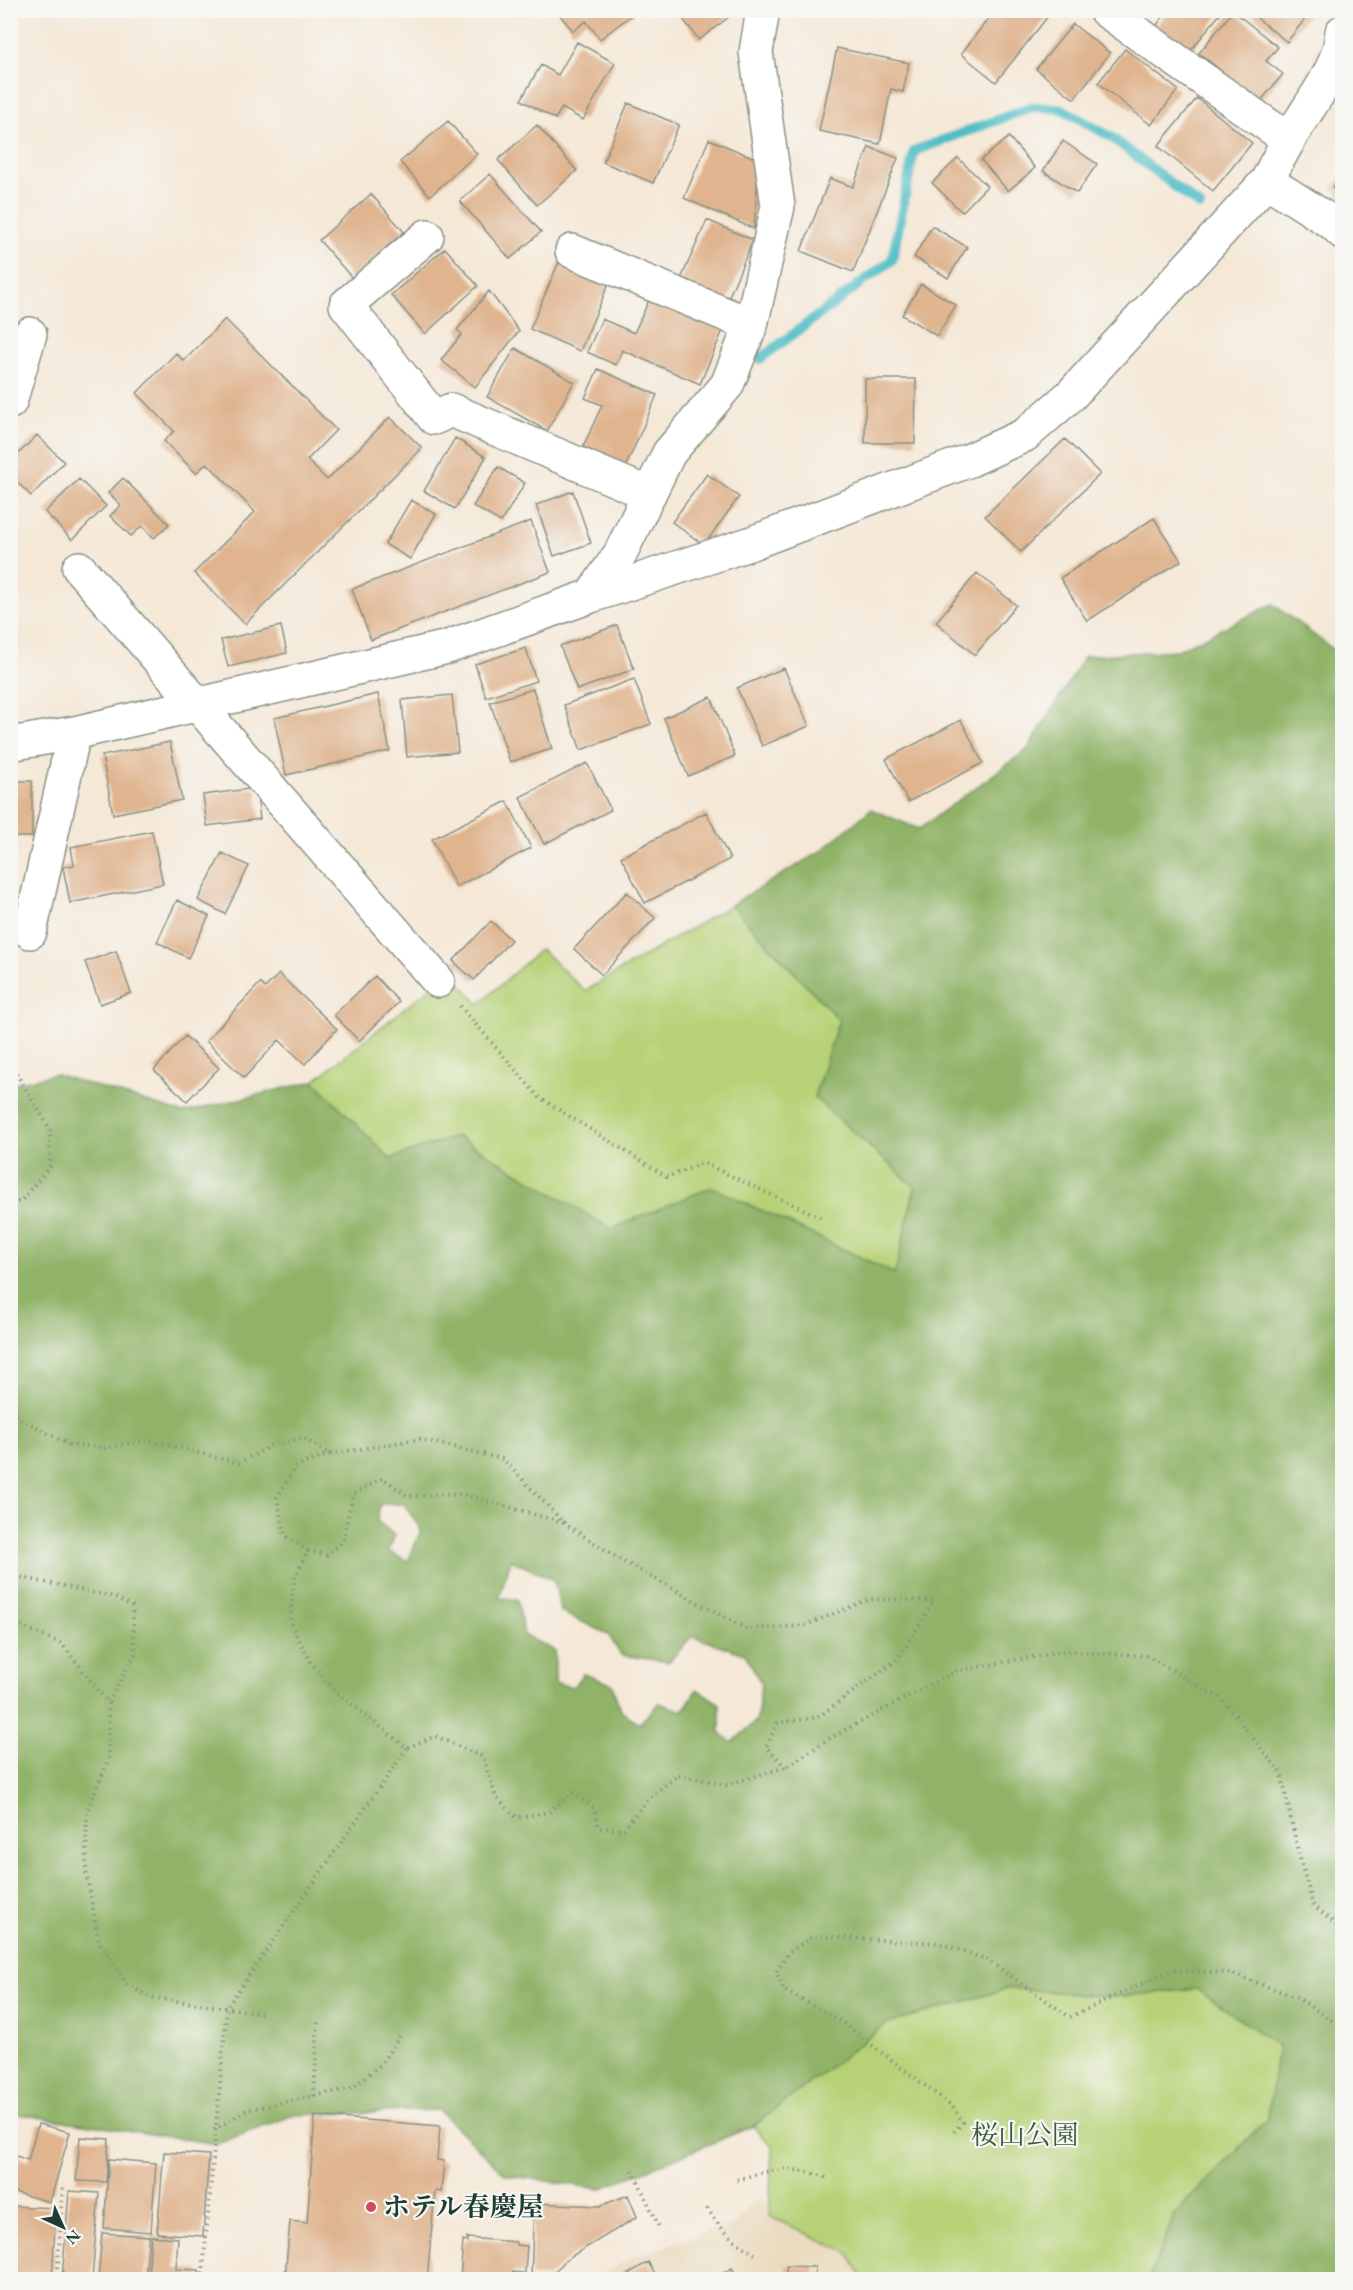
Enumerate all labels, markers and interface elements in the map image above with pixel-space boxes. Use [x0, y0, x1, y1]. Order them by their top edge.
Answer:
park label: 桜山公園 [971, 2117, 1079, 2152]
place label: ホテル春慶屋 [383, 2189, 544, 2224]
north arrow [33, 2197, 93, 2257]
marker: ホテル春慶屋 [364, 2200, 378, 2214]
text: N [61, 2225, 85, 2249]

